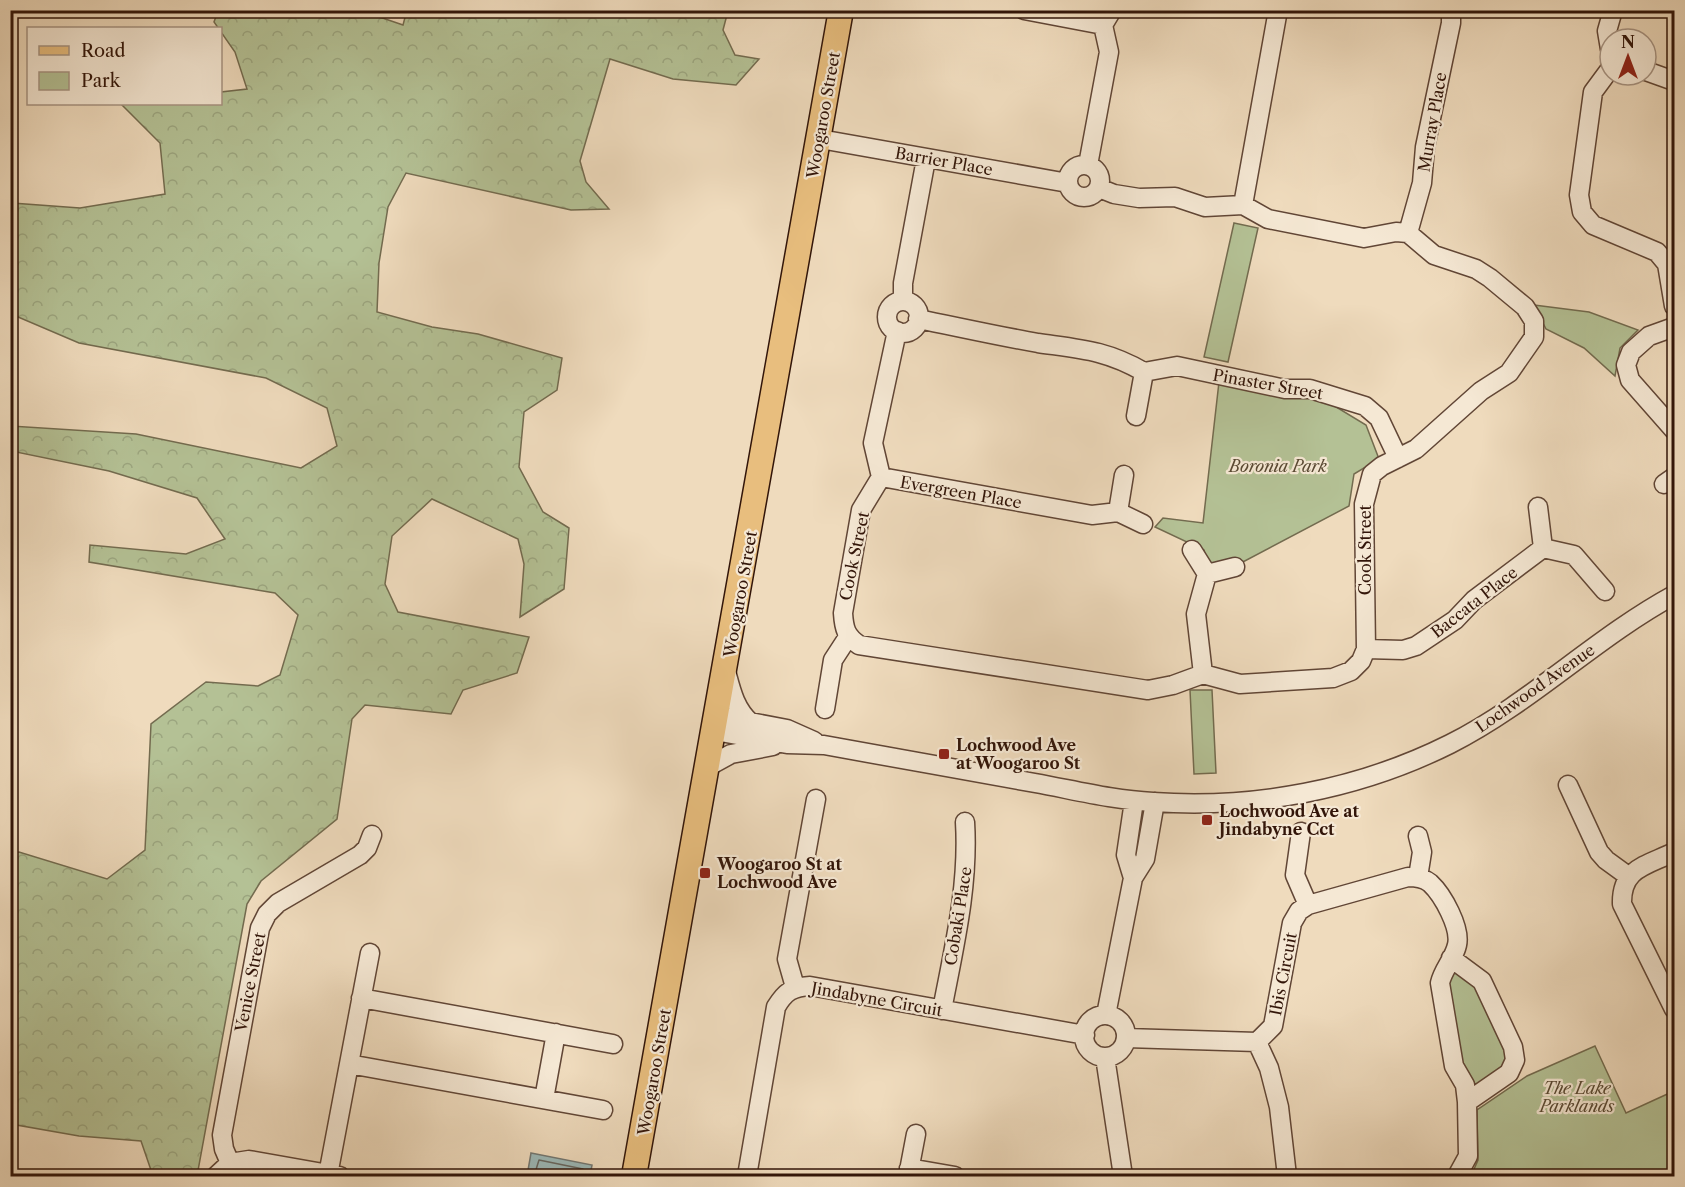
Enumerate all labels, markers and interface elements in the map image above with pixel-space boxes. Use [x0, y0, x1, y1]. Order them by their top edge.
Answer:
legend [27, 27, 222, 105]
north arrow [1598, 27, 1658, 87]
text: N [1621, 32, 1635, 52]
text: Road [81, 40, 126, 62]
street label: Woogaroo Street [802, 50, 844, 181]
text: Park [81, 70, 122, 92]
street label: Murray Place [1413, 71, 1451, 173]
street label: Barrier Place [894, 143, 994, 179]
street label: Pinaster Street [1211, 364, 1325, 404]
park label: Boronia Park [1227, 456, 1328, 476]
street label: Evergreen Place [899, 471, 1023, 513]
street label: Cook Street [1355, 504, 1375, 595]
street label: Cook Street [835, 509, 873, 602]
street label: Woogaroo Street [719, 529, 761, 660]
street label: Baccata Place [1427, 562, 1521, 642]
street label: Lochwood Avenue [1472, 639, 1598, 737]
place label: Lochwood Ave at Woogaroo St [956, 735, 1081, 773]
marker: Lochwood Ave at Woogaroo St [937, 747, 951, 761]
place label: Lochwood Ave at Jindabyne Cct [1216, 801, 1359, 839]
marker: Lochwood Ave at Jindabyne Cct [1200, 813, 1214, 827]
place label: Woogaroo St at Lochwood Ave [716, 854, 842, 892]
street label: Cobaki Place [940, 865, 976, 967]
marker: Woogaroo St at Lochwood Ave [698, 866, 712, 880]
street label: Venice Street [230, 930, 270, 1034]
street label: Ibis Circuit [1265, 930, 1301, 1017]
street label: Jindabyne Circuit [807, 977, 944, 1020]
street label: Woogaroo Street [633, 1007, 675, 1138]
park label: The Lake Parklands [1538, 1078, 1614, 1116]

